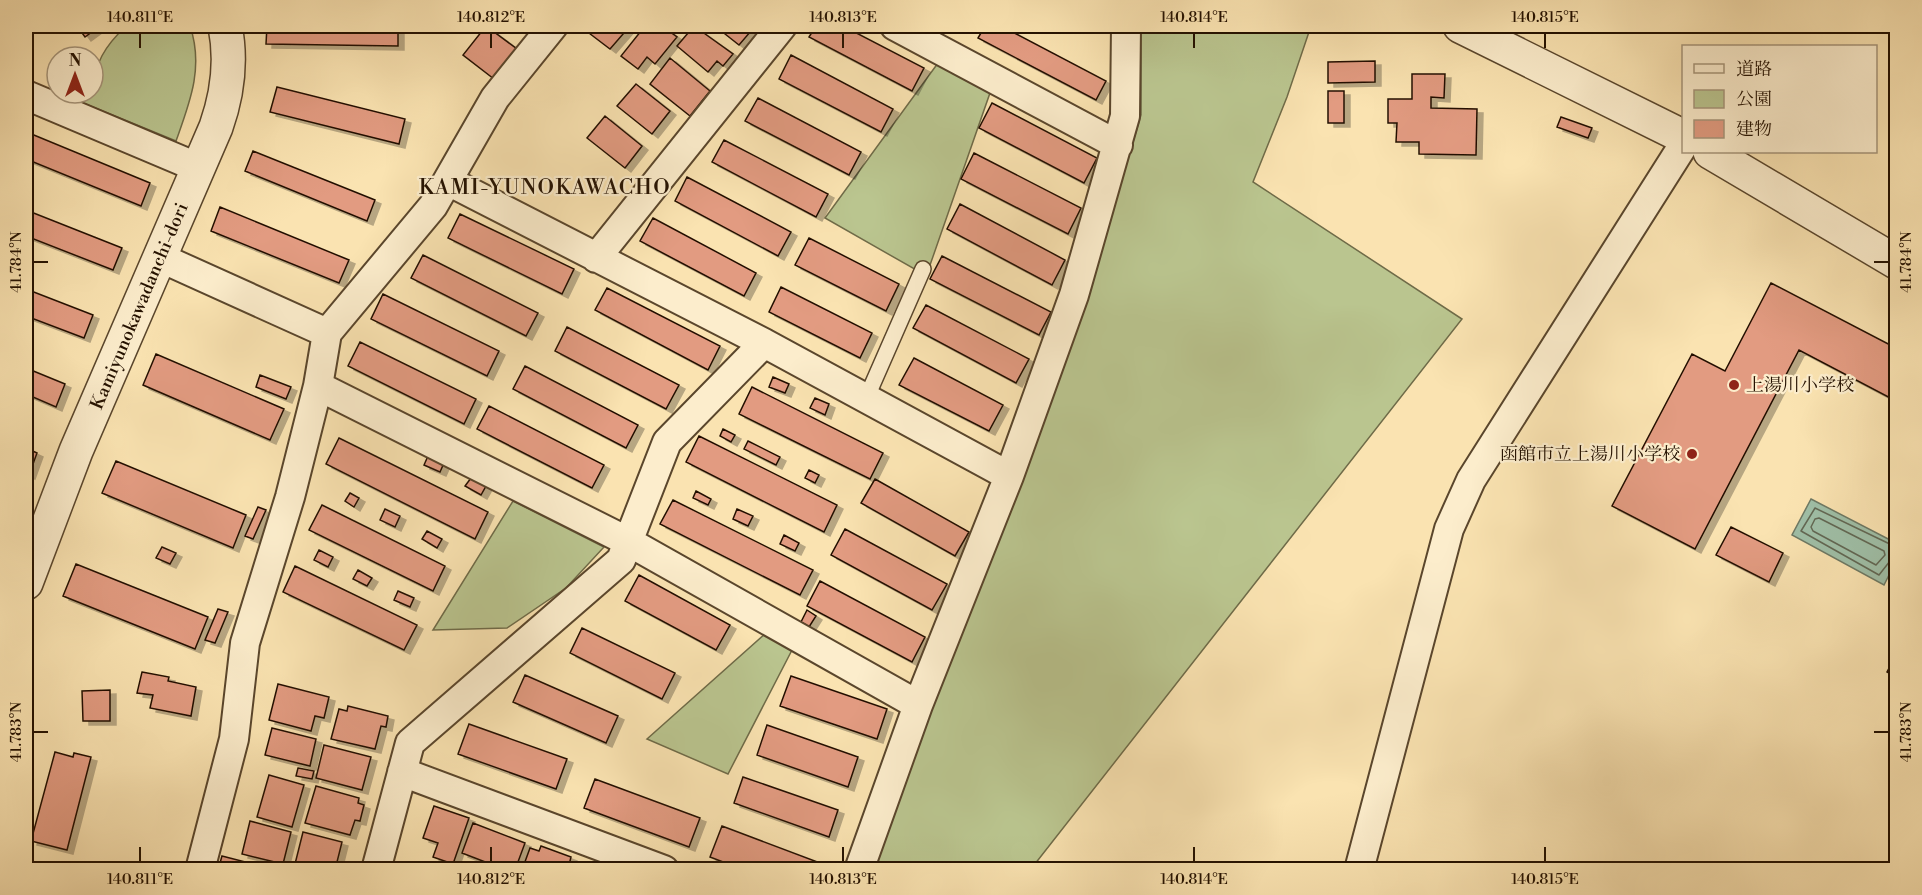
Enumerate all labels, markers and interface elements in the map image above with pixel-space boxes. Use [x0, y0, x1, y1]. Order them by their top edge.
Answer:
text: 140.811°E [107, 8, 173, 27]
text: 140.812°E [457, 8, 525, 27]
text: 140.813°E [809, 8, 877, 27]
text: 140.814°E [1160, 8, 1228, 27]
text: 140.815°E [1511, 8, 1579, 27]
north arrow [45, 45, 105, 105]
legend [1682, 45, 1877, 153]
text: N [69, 51, 82, 71]
text: 道路 [1736, 58, 1772, 81]
text: 公園 [1736, 88, 1772, 111]
text: 建物 [1736, 118, 1772, 141]
district label: KAMI-YUNOKAWACHO [419, 175, 671, 201]
street label: Kamiyunokawadanchi-dori [85, 199, 194, 413]
text: 41.784°N [7, 231, 26, 293]
text: 41.784°N [1897, 231, 1916, 293]
place label: 上湯川小学校 [1746, 374, 1854, 397]
marker: 上湯川小学校 [1727, 378, 1741, 392]
place label: 函館市立上湯川小学校 [1500, 443, 1680, 466]
marker: 函館市立上湯川小学校 [1685, 447, 1699, 461]
text: 41.783°N [7, 702, 26, 762]
text: 41.783°N [1897, 702, 1916, 762]
text: 140.811°E [107, 870, 173, 889]
text: 140.812°E [457, 870, 525, 889]
text: 140.813°E [809, 870, 877, 889]
text: 140.814°E [1160, 870, 1228, 889]
text: 140.815°E [1511, 870, 1579, 889]

